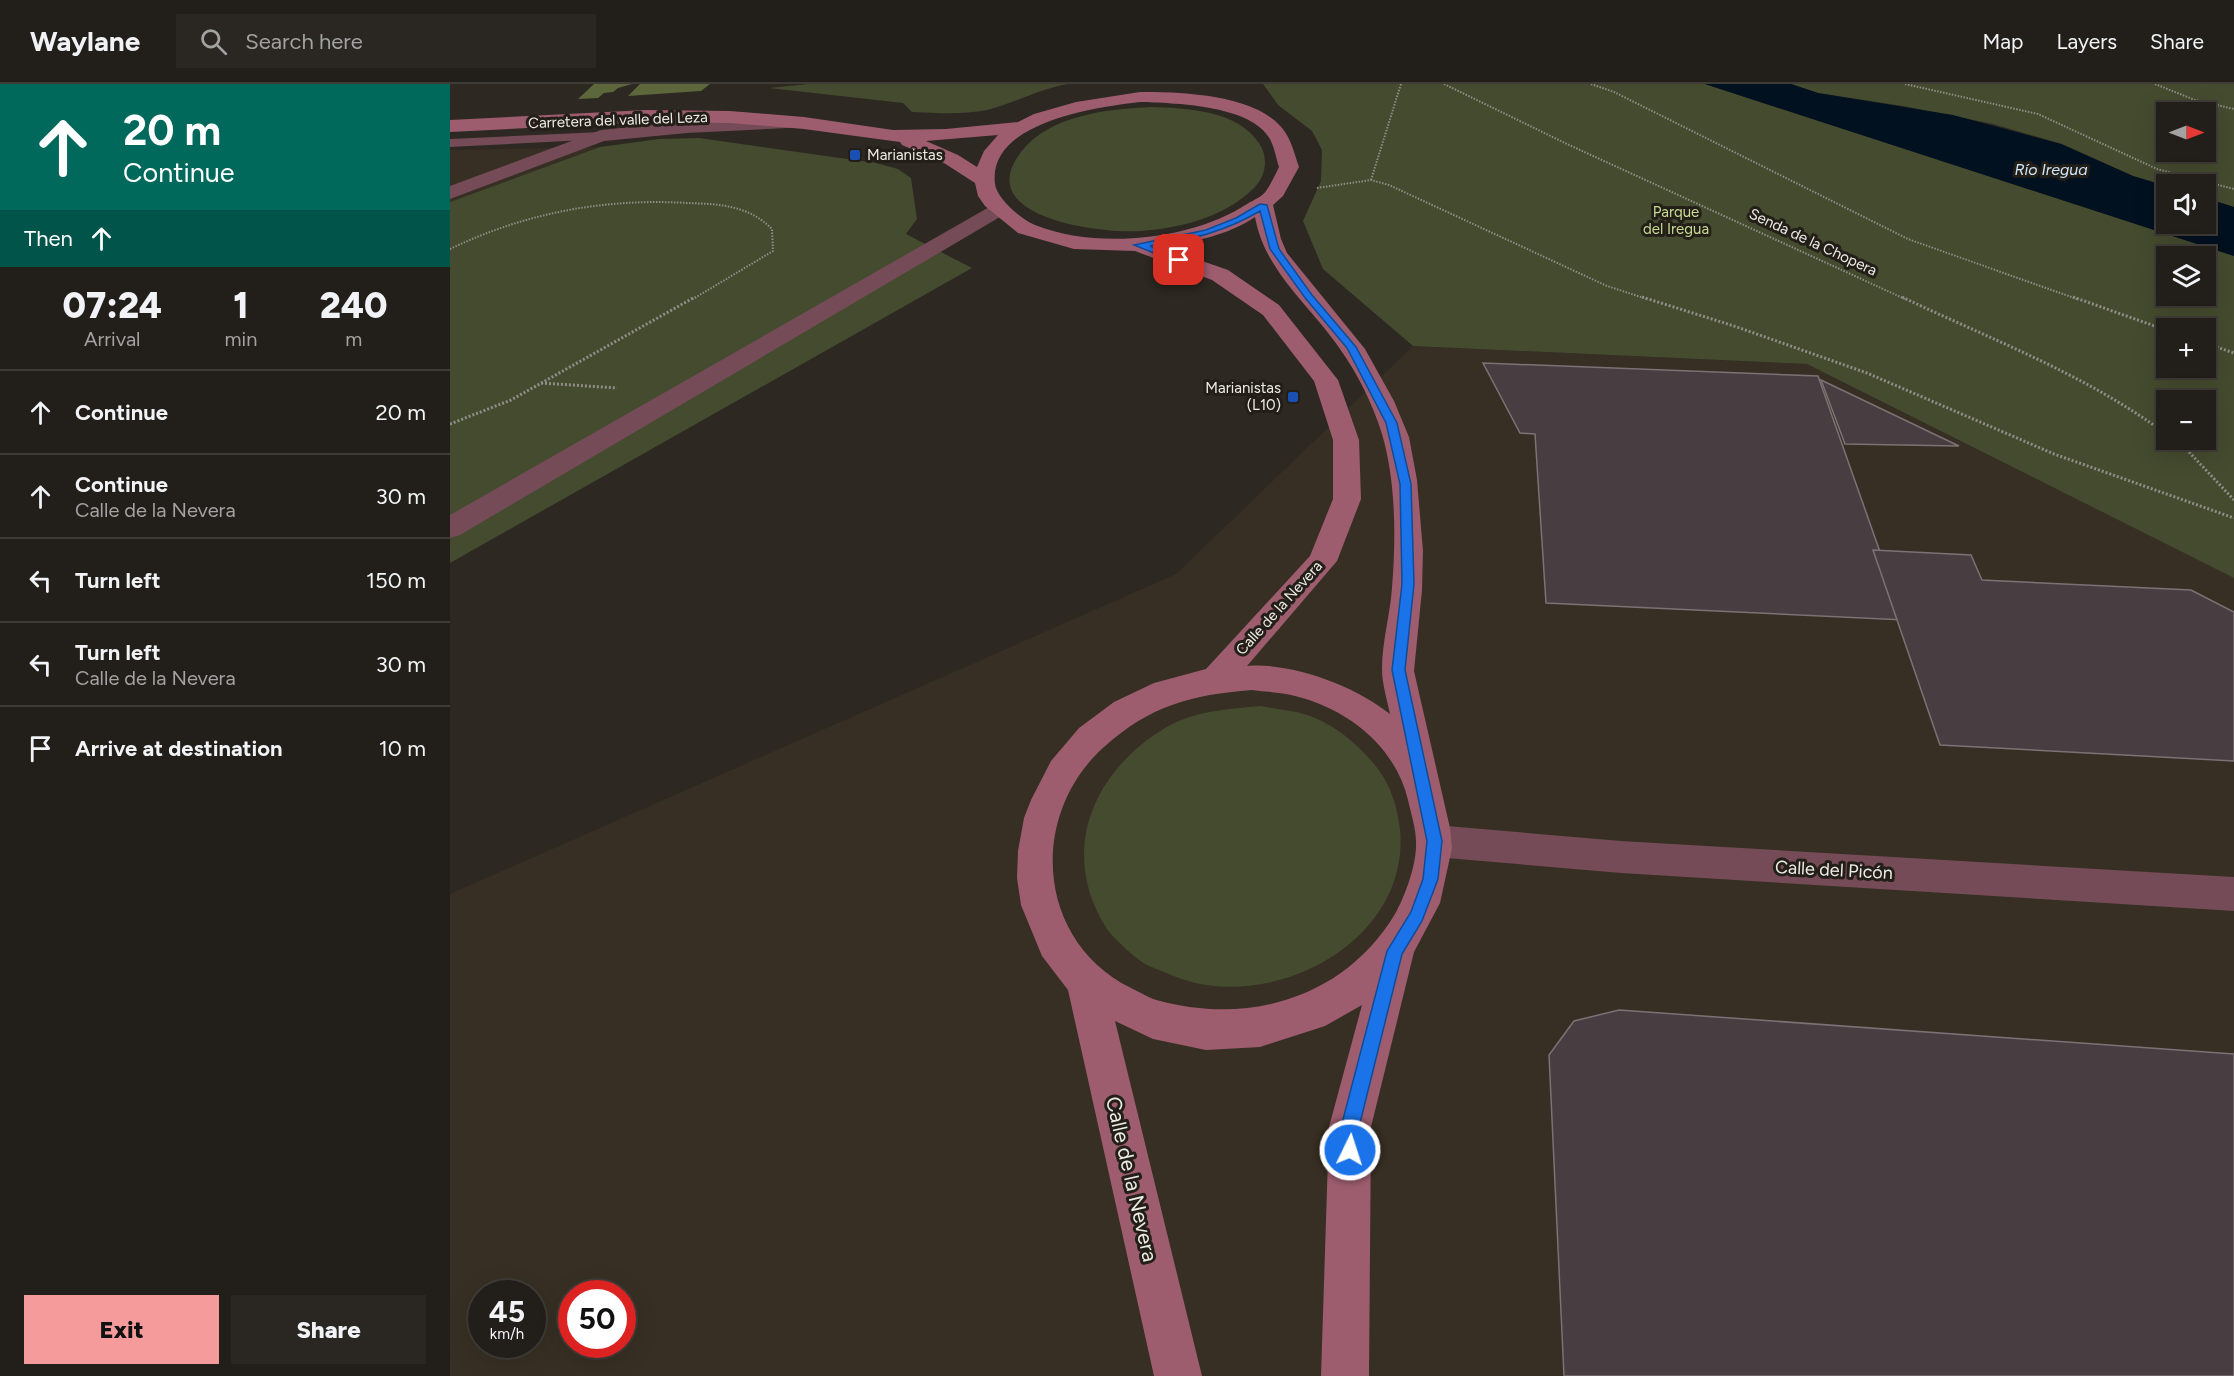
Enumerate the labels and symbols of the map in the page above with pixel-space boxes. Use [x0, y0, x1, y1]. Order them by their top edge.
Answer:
north arrow [2156, 102, 2216, 162]
street label: Carretera del valle del Leza [528, 108, 708, 132]
place label: Marianistas [867, 146, 943, 164]
marker: Marianistas [848, 148, 862, 162]
water label: Río Iregua [2014, 160, 2088, 179]
park label: Parque del Iregua [1643, 203, 1709, 238]
street label: Senda de la Chopera [1746, 204, 1880, 280]
pin [1153, 234, 1204, 285]
place label: Marianistas (L10) [1205, 379, 1281, 414]
marker: Marianistas (L10) [1286, 390, 1300, 404]
street label: Calle de la Nevera [1232, 557, 1326, 659]
street label: Calle del Picón [1775, 856, 1893, 884]
street label: Calle de la Nevera [1101, 1094, 1163, 1264]
position arrow [1318, 1118, 1382, 1182]
speed limit sign: 50 [558, 1280, 636, 1358]

